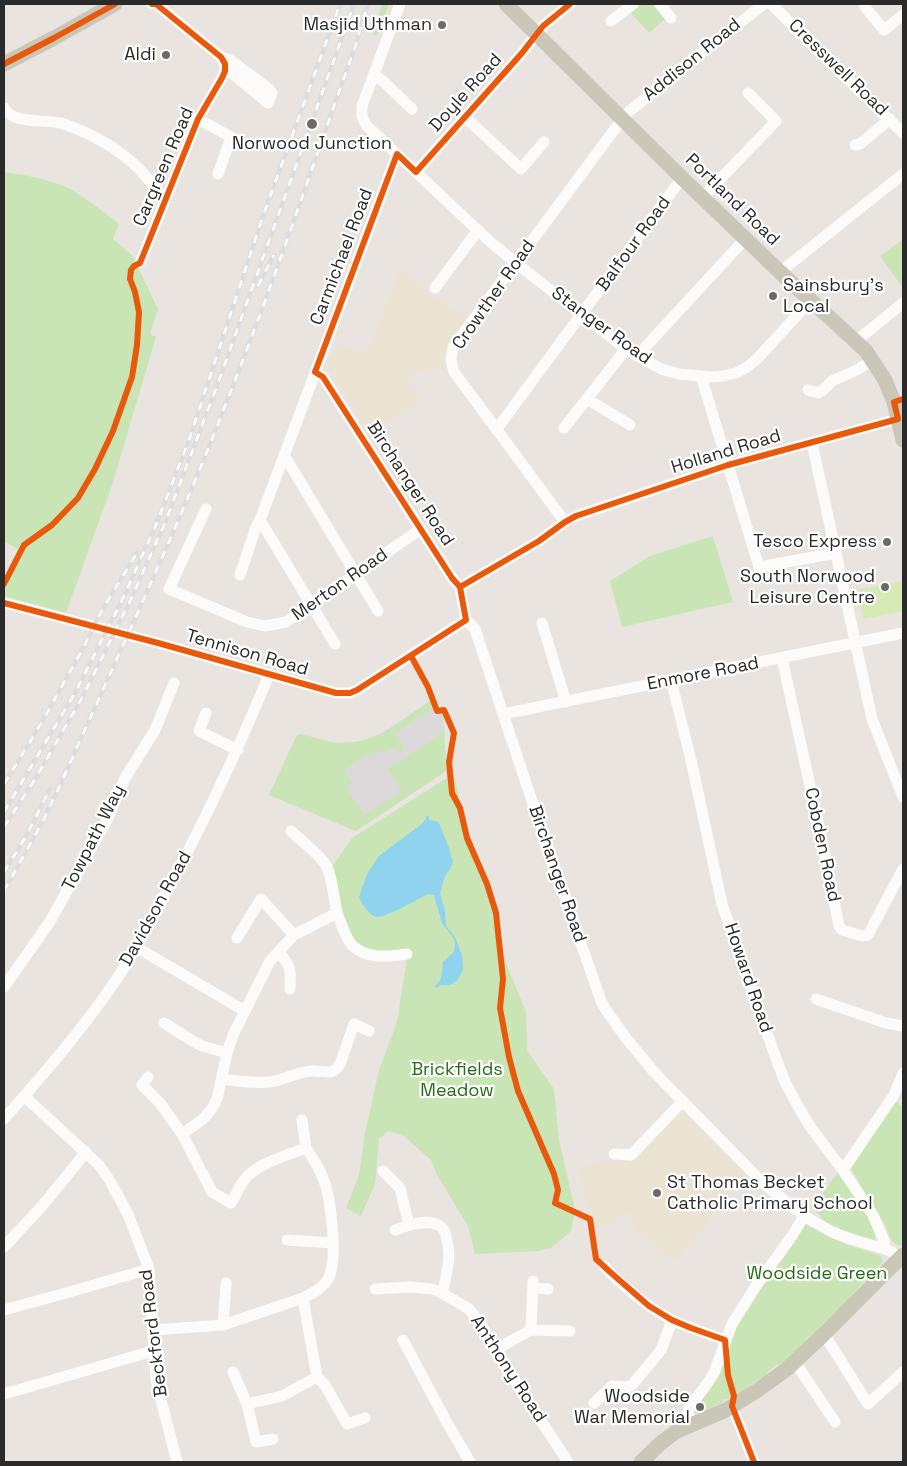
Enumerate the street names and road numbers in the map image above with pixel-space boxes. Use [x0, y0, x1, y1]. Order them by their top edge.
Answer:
street label: Addison Road [639, 14, 745, 106]
street label: Cresswell Road [784, 15, 892, 121]
street label: Doyle Road [425, 49, 507, 137]
street label: Cargreen Road [129, 104, 199, 230]
street label: Portland Road [680, 150, 784, 250]
street label: Carmichael Road [306, 186, 378, 328]
street label: Balfour Road [592, 192, 676, 296]
street label: Crowther Road [448, 236, 540, 354]
street label: Stanger Road [547, 282, 655, 370]
street label: Birchanger Road [362, 418, 458, 550]
street label: Holland Road [669, 425, 783, 479]
street label: Merton Road [288, 544, 392, 626]
street label: Tennison Road [183, 625, 311, 681]
street label: Enmore Road [645, 653, 761, 695]
street label: Towpath Way [58, 781, 130, 895]
street label: Cobden Road [799, 786, 845, 904]
street label: Birchanger Road [523, 803, 591, 945]
street label: Davidson Road [116, 848, 196, 970]
street label: Howard Road [719, 920, 777, 1036]
street label: Beckford Road [135, 1268, 173, 1398]
street label: Anthony Road [465, 1311, 551, 1427]

